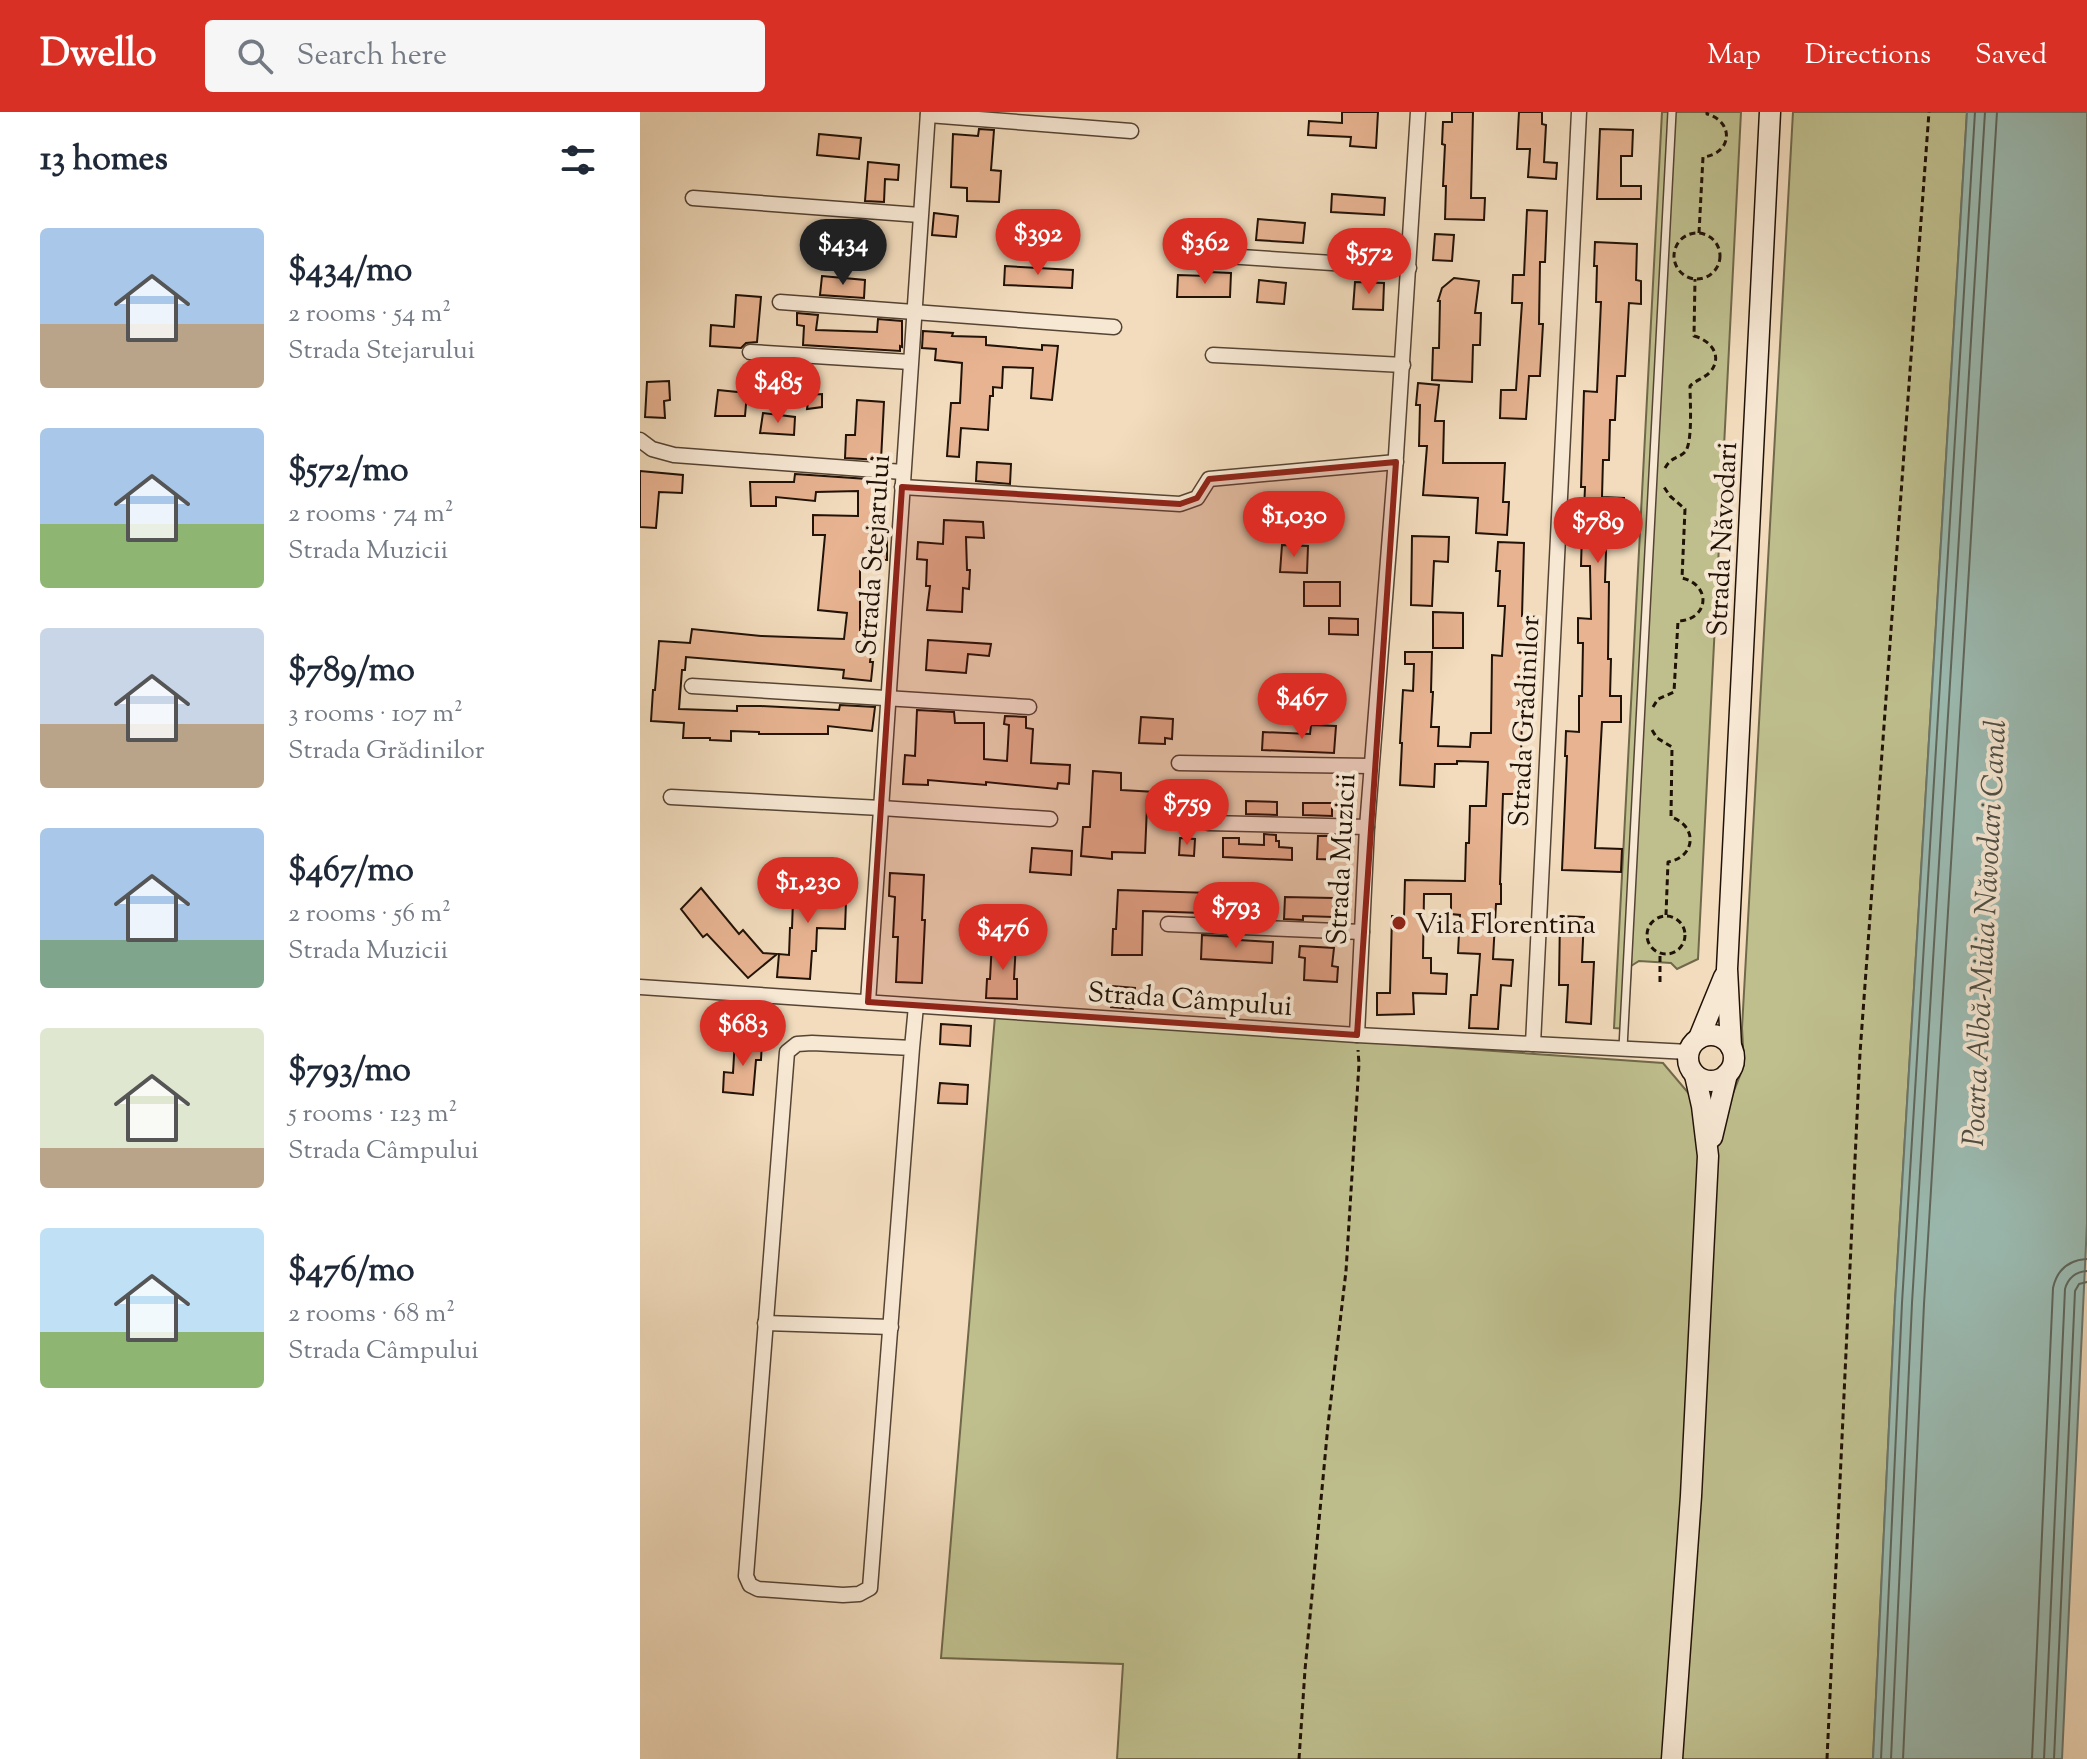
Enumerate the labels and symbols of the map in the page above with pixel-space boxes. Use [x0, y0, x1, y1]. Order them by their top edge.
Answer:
pin: $392 [991, 209, 1085, 277]
pin: $362 [1158, 218, 1252, 286]
pin: $434 [796, 219, 890, 287]
pin: $572 [1322, 228, 1416, 296]
pin: $485 [731, 357, 825, 425]
street label: Strada Năvodari [1699, 441, 1749, 637]
street label: Strada Stejarului [848, 453, 902, 657]
pin: $1,030 [1229, 491, 1359, 559]
pin: $789 [1551, 497, 1645, 565]
street label: Strada Grădinilor [1500, 614, 1552, 828]
pin: $467 [1255, 673, 1349, 741]
water label: Poarta Albă-Midia Năvodari Canal [1954, 719, 2019, 1148]
street label: Strada Muzicii [1319, 772, 1367, 946]
pin: $759 [1140, 779, 1234, 847]
pin: $1,230 [743, 857, 873, 925]
pin: $793 [1189, 882, 1283, 950]
pin: $476 [956, 904, 1050, 972]
place label: Vila Florentina [1415, 906, 1596, 946]
marker: Vila Florentina [1390, 914, 1408, 932]
street label: Strada Câmpului [1086, 974, 1294, 1028]
pin: $683 [696, 1000, 790, 1068]

